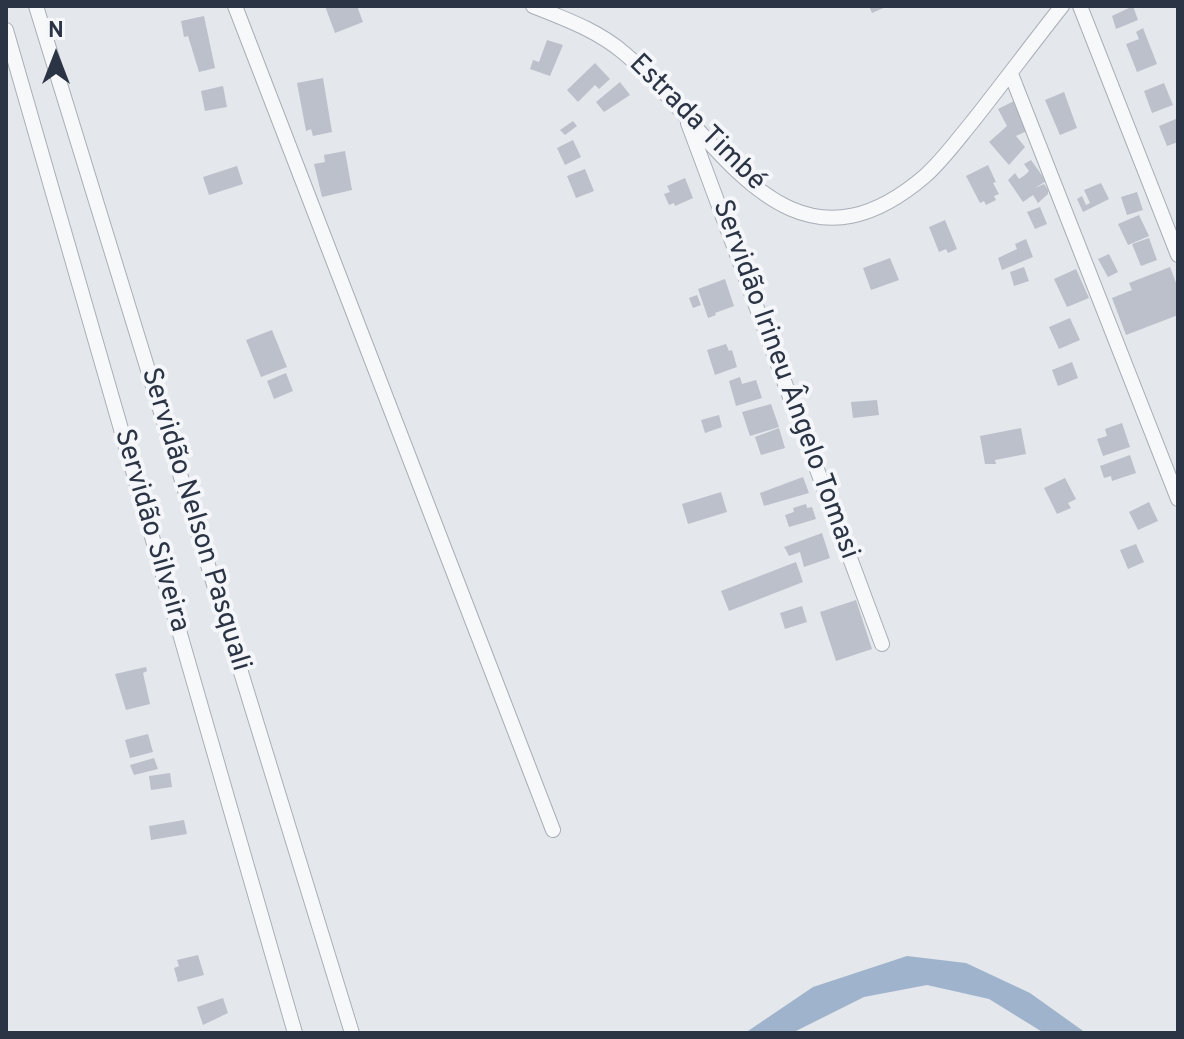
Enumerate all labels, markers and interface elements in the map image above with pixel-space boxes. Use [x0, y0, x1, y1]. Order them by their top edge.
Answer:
north arrow [16, 16, 96, 96]
text: N [48, 18, 64, 45]
street label: Estrada Timbé [621, 49, 771, 199]
street label: Servidão Irineu Ângelo Tomasi [703, 196, 865, 564]
street label: Servidão Nelson Pasquali [132, 364, 256, 676]
street label: Servidão Silveira [105, 426, 195, 636]

